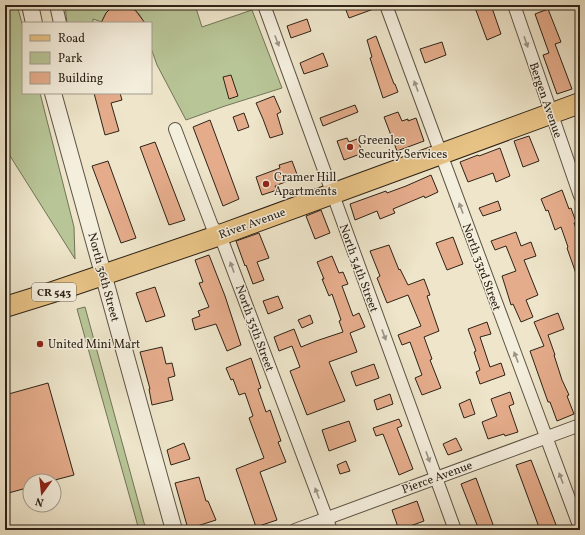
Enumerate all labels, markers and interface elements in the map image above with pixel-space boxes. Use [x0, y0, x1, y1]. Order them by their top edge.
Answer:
legend [22, 22, 152, 94]
text: Road [58, 31, 85, 47]
one-way arrow [275, 36, 281, 48]
one-way arrow [524, 36, 530, 48]
text: Park [58, 51, 83, 67]
street label: Bergen Avenue [525, 60, 566, 140]
text: Building [58, 71, 103, 87]
one-way arrow [413, 80, 419, 92]
place label: Greenlee Security Services [358, 133, 447, 163]
marker: Greenlee Security Services [345, 142, 355, 152]
place label: Cramer Hill Apartments [274, 170, 337, 200]
marker: Cramer Hill Apartments [261, 179, 271, 189]
one-way arrow [457, 202, 463, 214]
street label: River Avenue [217, 204, 288, 243]
street label: North 33rd Street [458, 221, 504, 313]
street label: North 34th Street [335, 222, 381, 315]
street label: North 36th Street [83, 231, 123, 324]
one-way arrow [229, 260, 235, 272]
road number: CR 543 [32, 283, 76, 301]
street label: North 35th Street [231, 283, 277, 374]
one-way arrow [381, 329, 387, 341]
place label: United Mini Mart [48, 337, 140, 353]
marker: United Mini Mart [35, 339, 45, 349]
one-way arrow [512, 350, 518, 362]
one-way arrow [426, 451, 432, 463]
street label: Pierce Avenue [400, 458, 475, 498]
one-way arrow [558, 472, 564, 484]
north arrow [22, 473, 62, 513]
one-way arrow [314, 487, 320, 499]
text: N [34, 493, 46, 509]

